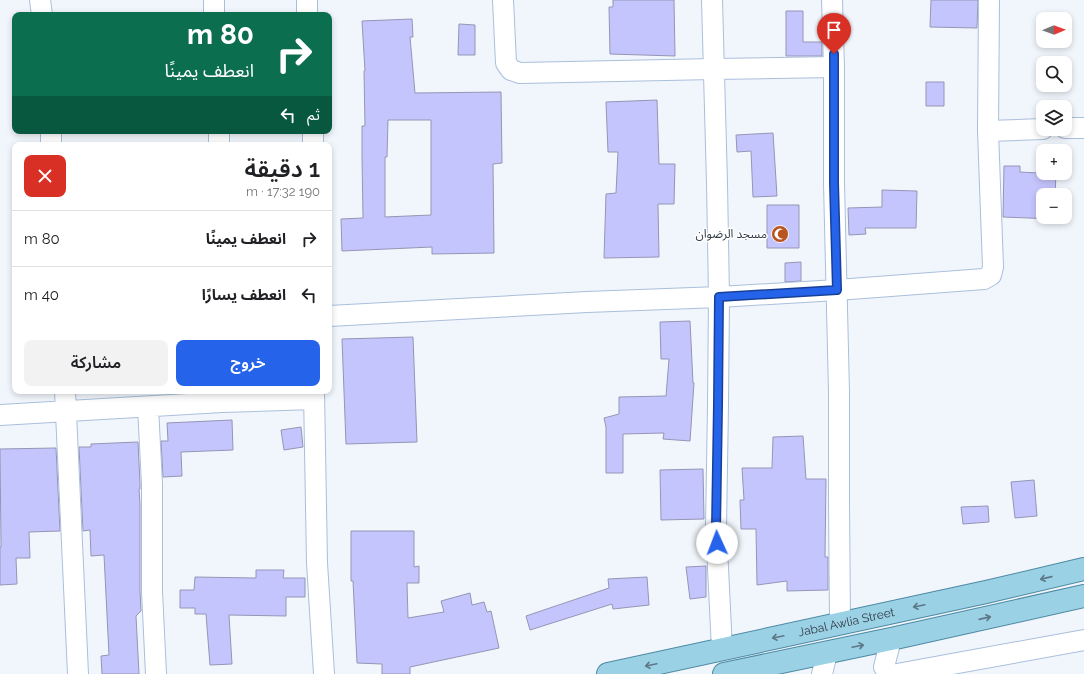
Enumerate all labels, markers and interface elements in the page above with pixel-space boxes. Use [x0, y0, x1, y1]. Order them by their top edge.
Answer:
north arrow [1036, 12, 1072, 48]
map controls [1036, 12, 1072, 224]
pin [817, 13, 851, 54]
text: 80 m [187, 18, 254, 51]
icon: arrive [823, 19, 845, 41]
icon: right [268, 28, 320, 80]
button: search [1036, 56, 1072, 92]
text: انعطف يمينًا [164, 60, 254, 81]
button: layers [1036, 100, 1072, 136]
icon: left [277, 104, 299, 126]
text: ثم [307, 106, 320, 124]
button: + [1036, 144, 1072, 180]
text: 1 دقيقة [245, 154, 320, 183]
button: close [24, 155, 66, 197]
text: 190 m · 17:32 [246, 184, 320, 199]
button: − [1036, 188, 1072, 224]
mosque icon: مسجد الرضوان [770, 224, 790, 244]
place label: مسجد الرضوان [695, 227, 767, 241]
icon: right [298, 228, 320, 250]
text: 80 m [24, 230, 60, 248]
text: انعطف يمينًا [206, 230, 286, 248]
icon: left [298, 284, 320, 306]
text: 40 m [24, 286, 59, 304]
text: انعطف يسارًا [202, 286, 286, 304]
button: مشاركة [24, 340, 168, 386]
button: خروج [176, 340, 320, 386]
position arrow [696, 522, 738, 564]
one-way arrow [1040, 574, 1053, 582]
one-way arrow [913, 602, 926, 610]
street label: Jabal Awlia Street [797, 605, 896, 640]
one-way arrow [978, 614, 991, 622]
one-way arrow [772, 633, 785, 641]
one-way arrow [851, 642, 864, 650]
one-way arrow [645, 661, 658, 669]

